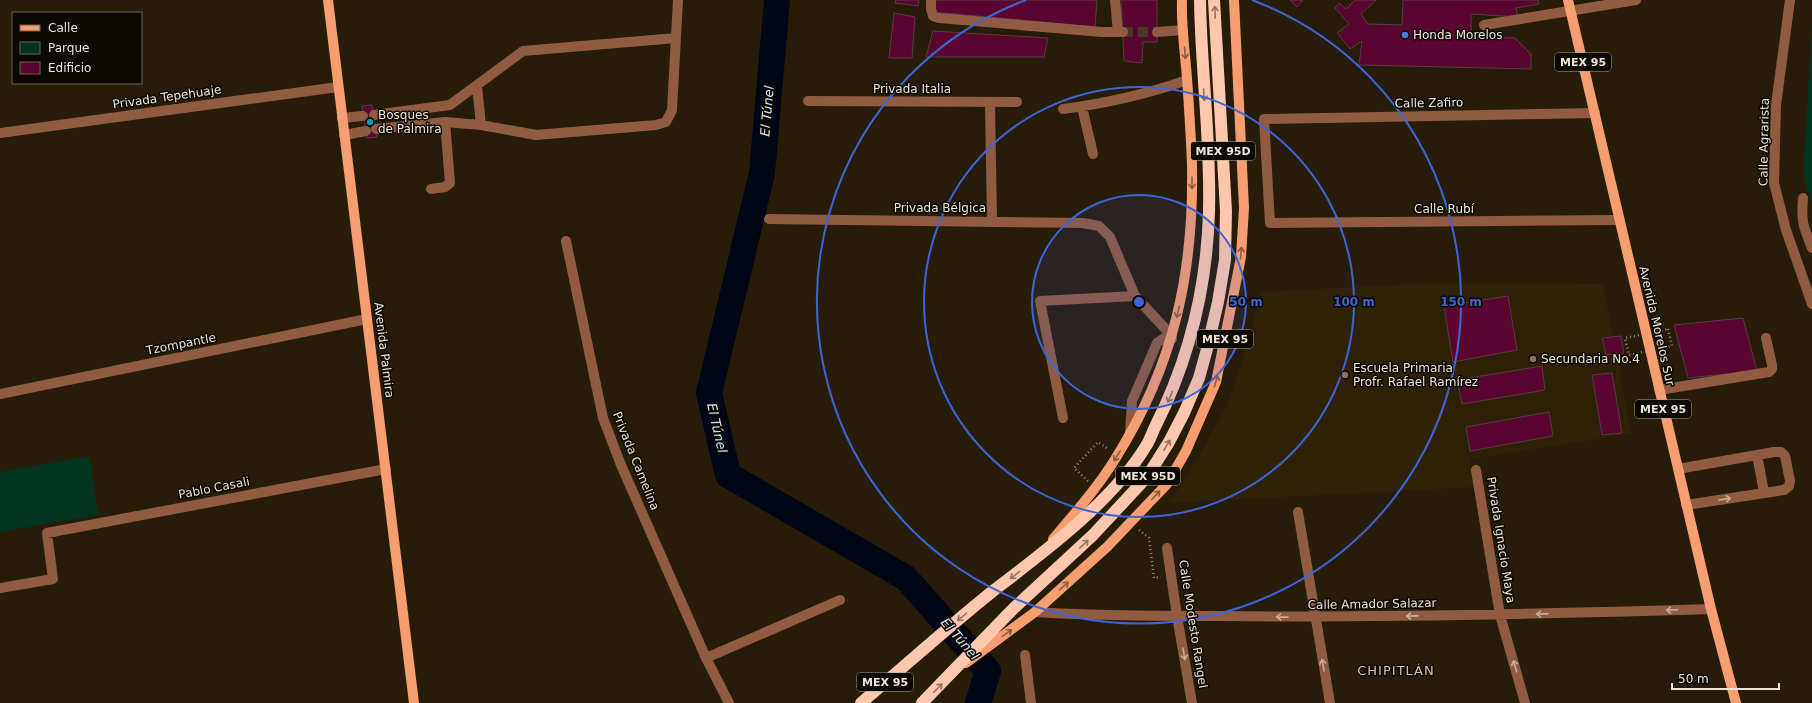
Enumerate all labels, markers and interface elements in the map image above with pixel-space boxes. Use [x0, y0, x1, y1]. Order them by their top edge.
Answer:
one-way arrow [1211, 6, 1218, 19]
legend [12, 12, 142, 84]
text: Calle [48, 21, 78, 35]
place label: Honda Morelos [1413, 28, 1502, 42]
marker: Honda Morelos [1400, 30, 1410, 40]
text: Parque [48, 41, 89, 55]
one-way arrow [1181, 46, 1188, 59]
road number: MEX 95 [1555, 53, 1611, 71]
text: Edificio [48, 61, 91, 75]
street label: Privada Tepehuaje [112, 82, 222, 112]
street label: Privada Italia [873, 82, 951, 96]
water label: El Túnel [757, 85, 777, 137]
one-way arrow [1200, 88, 1208, 101]
street label: Calle Zafiro [1395, 95, 1463, 111]
street label: Calle Agrarista [1756, 98, 1772, 186]
place label: Bosques de Palmira [378, 108, 442, 136]
marker: Bosques de Palmira [365, 117, 375, 127]
road number: MEX 95D [1191, 142, 1255, 160]
one-way arrow [1188, 176, 1196, 189]
street label: Privada Bélgica [894, 201, 986, 215]
street label: Calle Rubí [1414, 202, 1475, 216]
one-way arrow [1237, 247, 1244, 260]
street label: Avenida Morelos Sur [1636, 265, 1678, 387]
centre of rings [1132, 295, 1146, 309]
text: 50 m [1229, 295, 1263, 309]
text: 100 m [1333, 295, 1375, 309]
text: 150 m [1440, 295, 1482, 309]
street label: Avenida Palmira [371, 301, 397, 399]
one-way arrow [1174, 305, 1182, 318]
street label: Tzompantle [144, 330, 217, 358]
road number: MEX 95 [1197, 330, 1253, 348]
place label: Secundaria No.4 [1541, 352, 1640, 366]
marker: Secundaria No.4 [1528, 354, 1538, 364]
place label: Escuela Primaria Profr. Rafael Ramírez [1353, 361, 1478, 389]
marker: Escuela Primaria Profr. Rafael Ramírez [1340, 370, 1350, 380]
one-way arrow [1213, 374, 1220, 387]
one-way arrow [1166, 390, 1173, 402]
road number: MEX 95 [1635, 400, 1691, 418]
water label: El Túnel [704, 402, 730, 455]
street label: Privada Camelina [610, 410, 662, 512]
one-way arrow [1163, 439, 1171, 451]
one-way arrow [1113, 450, 1121, 461]
road number: MEX 95D [1116, 467, 1180, 485]
street label: Pablo Casali [177, 474, 251, 502]
street label: Privada Ignacio Maya [1484, 476, 1518, 604]
one-way arrow [1152, 490, 1161, 500]
one-way arrow [1718, 495, 1731, 503]
one-way arrow [1079, 539, 1089, 549]
street label: Calle Modesto Rangel [1176, 559, 1210, 689]
one-way arrow [1010, 570, 1021, 579]
one-way arrow [1058, 582, 1068, 591]
street label: Calle Amador Salazar [1307, 596, 1437, 612]
one-way arrow [1666, 606, 1679, 614]
one-way arrow [1536, 610, 1549, 618]
one-way arrow [1406, 612, 1419, 620]
one-way arrow [957, 613, 967, 622]
one-way arrow [1276, 613, 1289, 621]
water label: El Túnel [938, 615, 983, 663]
one-way arrow [1002, 629, 1013, 637]
one-way arrow [1180, 647, 1188, 660]
one-way arrow [1319, 658, 1327, 671]
one-way arrow [1511, 659, 1518, 672]
district label: CHIPITLÁN [1357, 663, 1435, 678]
scale bar [1672, 665, 1779, 691]
text: 50 m [1678, 672, 1709, 686]
road number: MEX 95 [857, 673, 913, 691]
one-way arrow [933, 683, 943, 693]

